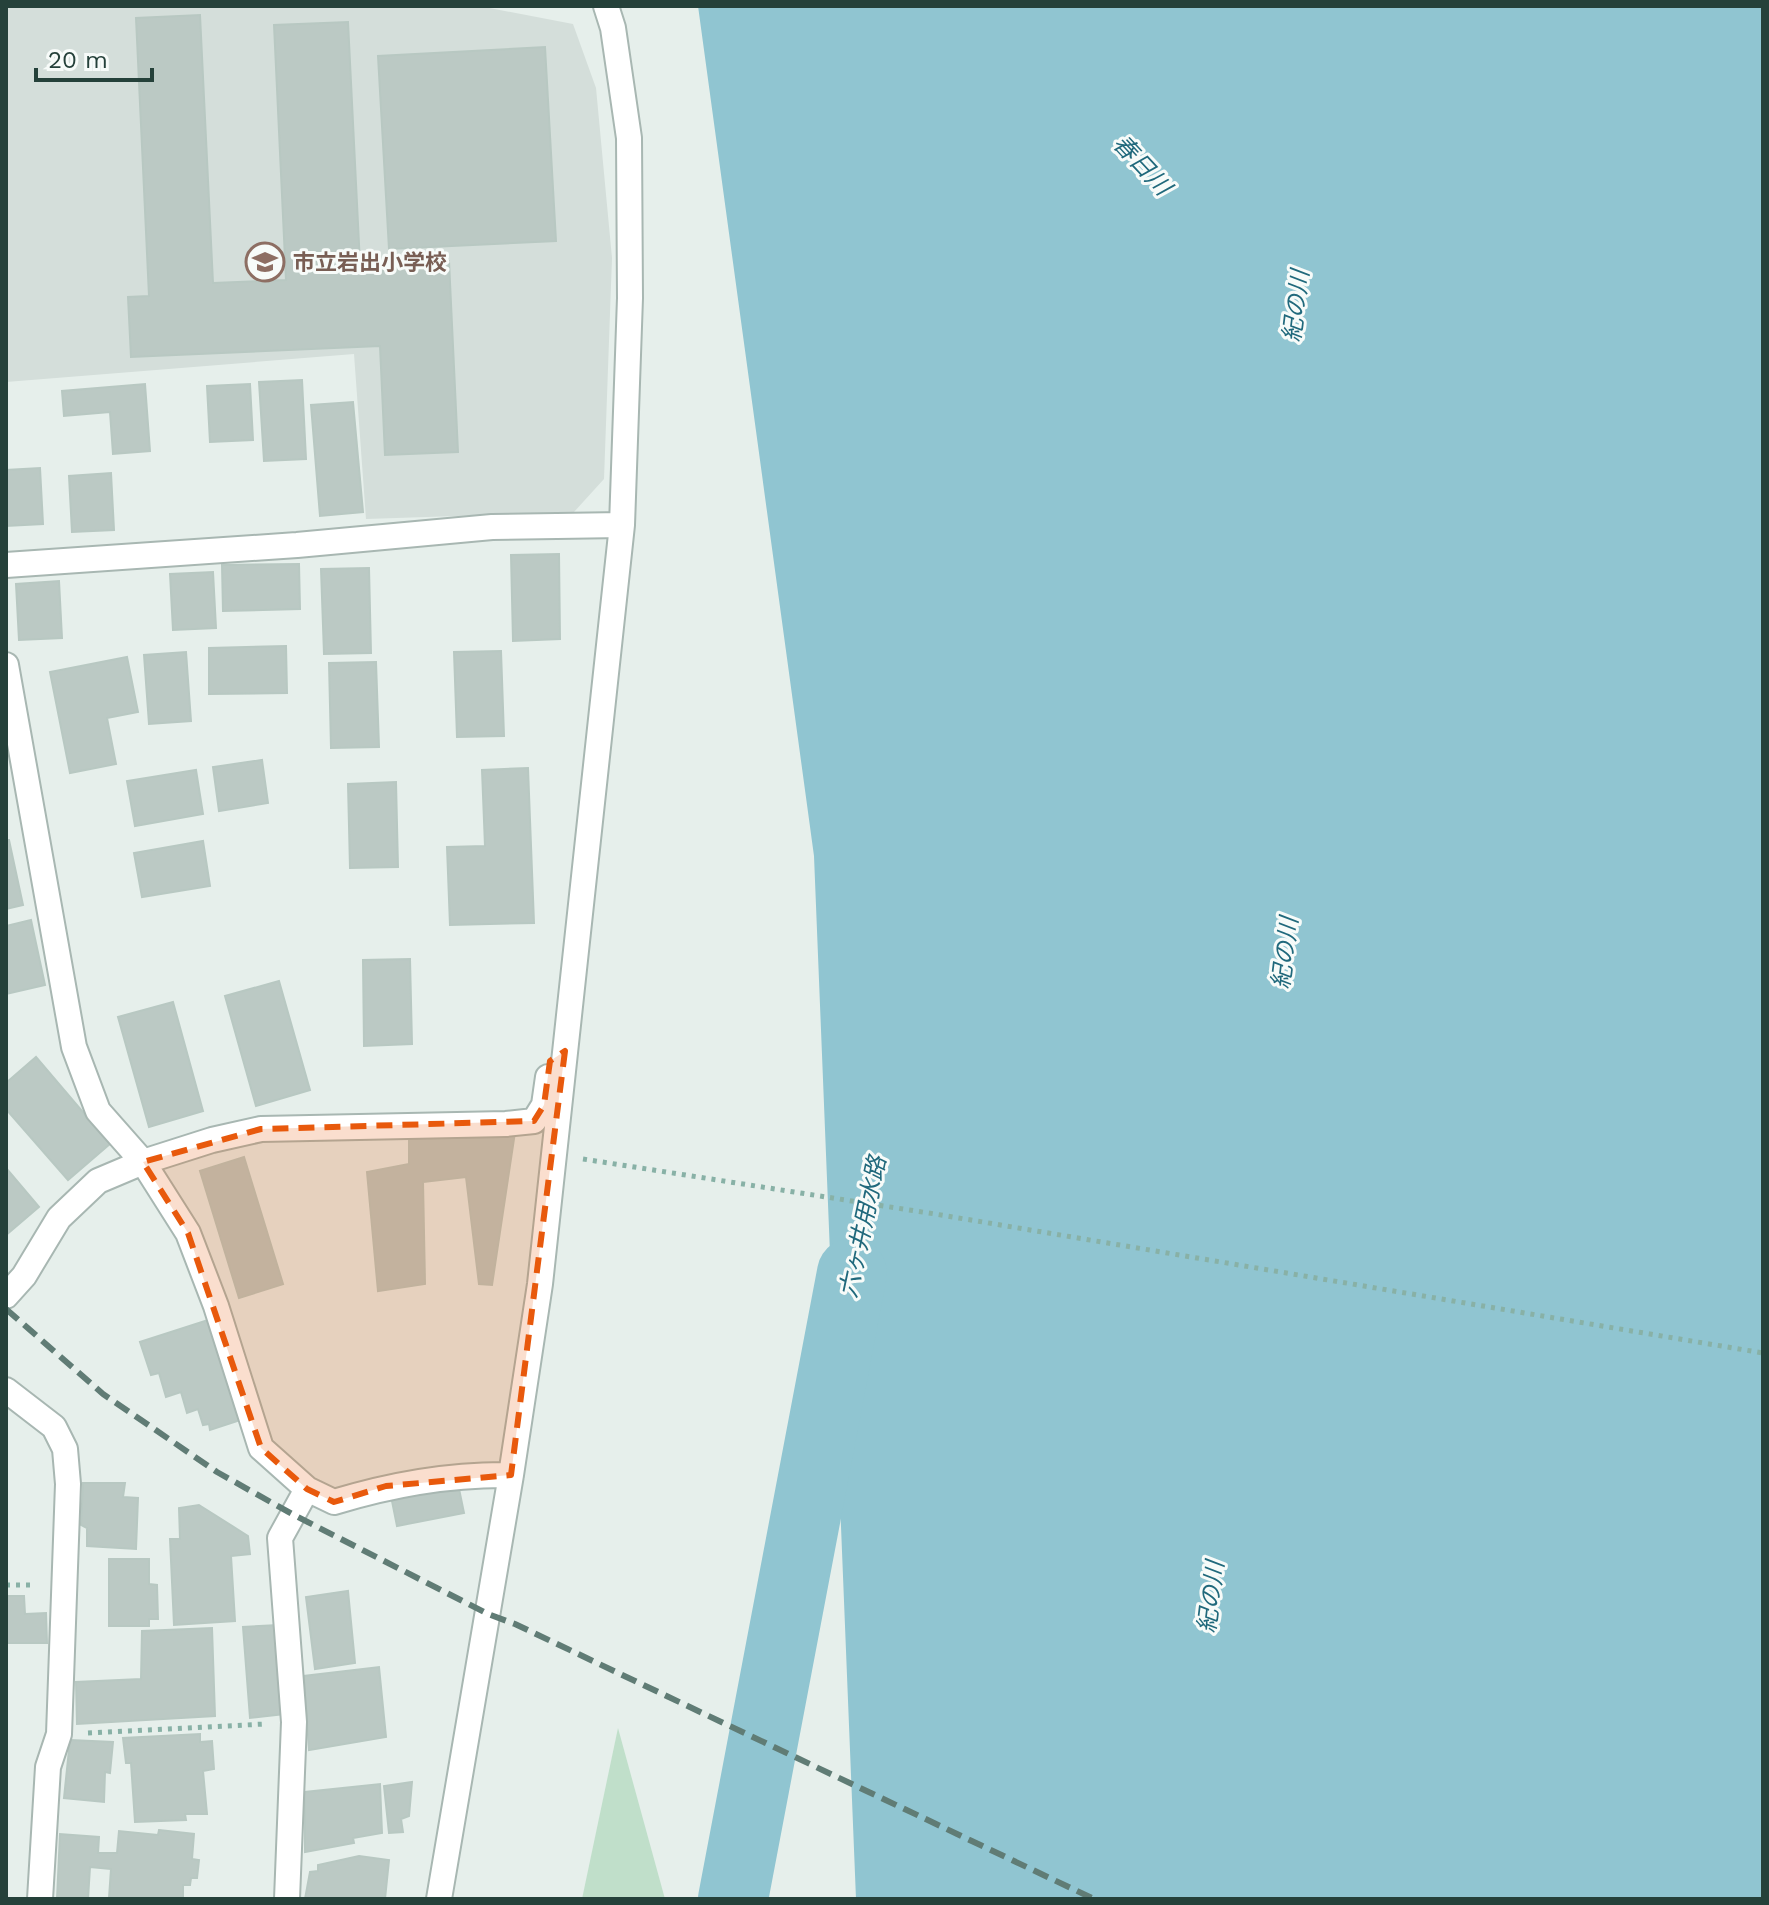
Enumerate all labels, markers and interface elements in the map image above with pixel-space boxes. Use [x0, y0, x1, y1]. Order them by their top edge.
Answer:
scale bar [36, 32, 152, 82]
text: 20 m [48, 46, 108, 74]
water label: 春日川 [1107, 129, 1179, 203]
school or university icon: 市立岩出小学校 [244, 241, 286, 283]
place label: 市立岩出小学校 [293, 250, 447, 275]
water label: 紀の川 [1278, 266, 1315, 343]
water label: 紀の川 [1267, 913, 1304, 990]
water label: 六ヶ井用水路 [834, 1152, 892, 1300]
water label: 紀の川 [1193, 1557, 1230, 1634]

